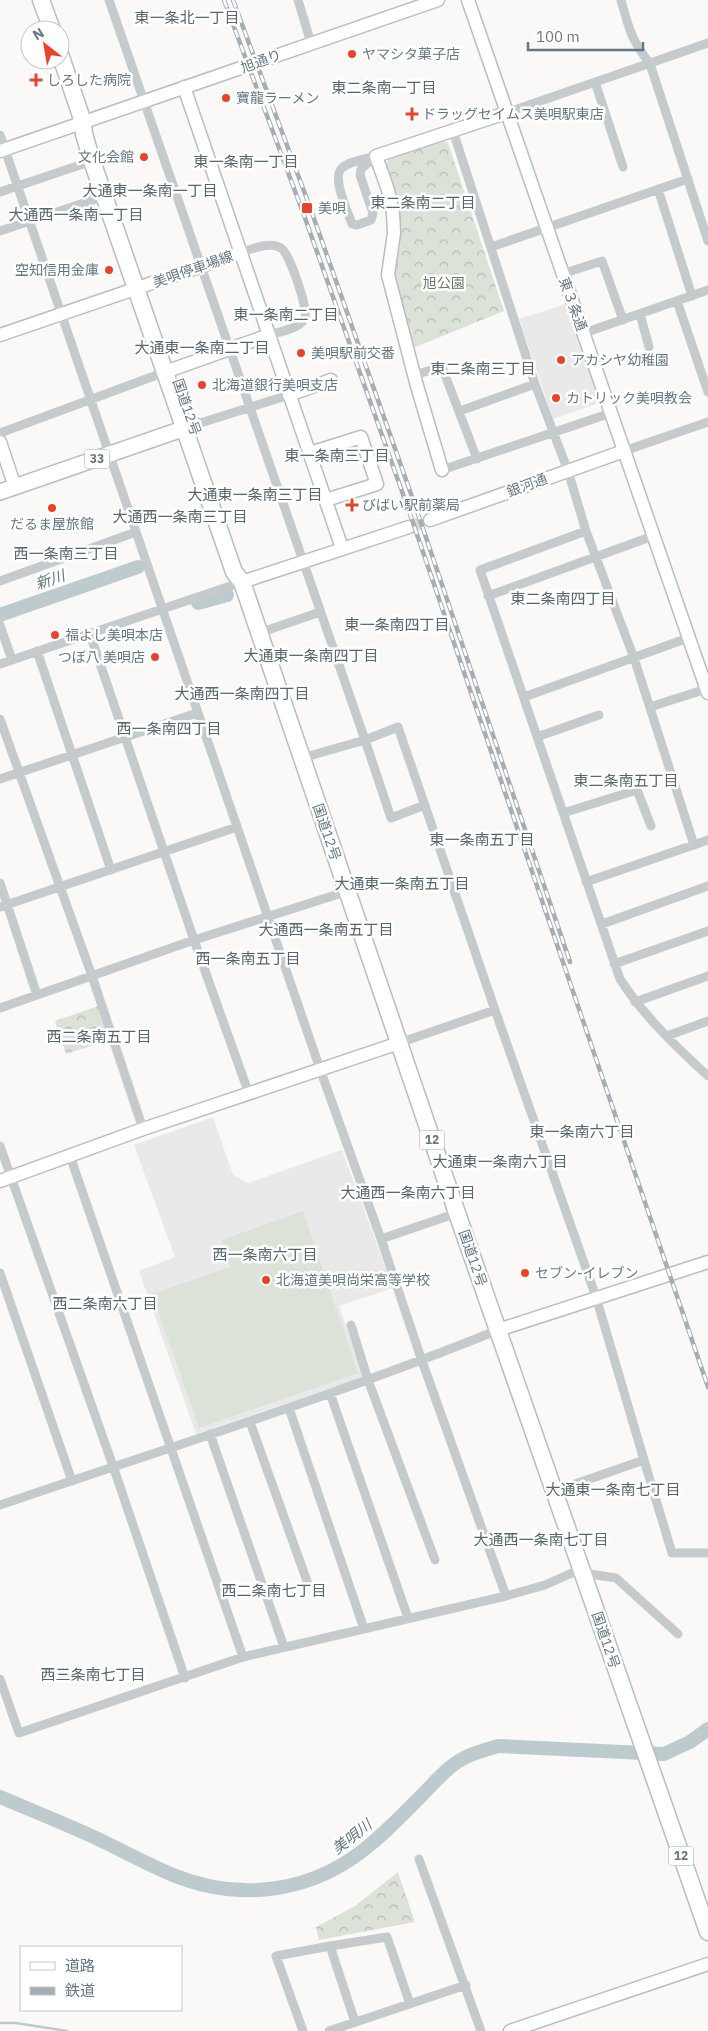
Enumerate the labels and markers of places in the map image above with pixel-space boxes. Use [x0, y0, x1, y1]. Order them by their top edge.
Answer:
place label: ヤマシタ菓子店 [362, 45, 460, 63]
marker: ヤマシタ菓子店 [346, 48, 358, 60]
place label: しろした病院 [47, 71, 131, 89]
marker: しろした病院 [29, 73, 43, 87]
place label: 寶龍ラーメン [236, 89, 319, 107]
marker: 寶龍ラーメン [220, 92, 232, 104]
place label: ドラッグセイムス美唄駅東店 [422, 105, 604, 123]
marker: ドラッグセイムス美唄駅東店 [406, 108, 418, 120]
place label: 文化会館 [78, 148, 134, 166]
marker: 文化会館 [138, 151, 150, 163]
place label: 美唄 [318, 199, 346, 217]
marker: 美唄 [300, 201, 314, 215]
place label: 空知信用金庫 [15, 261, 99, 279]
marker: 空知信用金庫 [103, 264, 115, 276]
place label: 美唄駅前交番 [311, 344, 395, 362]
marker: 美唄駅前交番 [295, 347, 307, 359]
place label: アカシヤ幼稚園 [571, 351, 669, 369]
marker: アカシヤ幼稚園 [555, 354, 567, 366]
place label: 北海道銀行美唄支店 [212, 376, 338, 394]
marker: 北海道銀行美唄支店 [196, 379, 208, 391]
place label: カトリック美唄教会 [566, 389, 692, 407]
marker: カトリック美唄教会 [550, 392, 562, 404]
place label: びばい駅前薬局 [362, 496, 460, 514]
marker: びばい駅前薬局 [346, 499, 358, 511]
marker: だるま屋旅館 [46, 502, 58, 514]
place label: だるま屋旅館 [10, 515, 94, 533]
place label: 福よし美唄本店 [65, 626, 163, 644]
marker: 福よし美唄本店 [49, 629, 61, 641]
place label: つぼ八 美唄店 [58, 648, 145, 666]
marker: つぼ八 美唄店 [149, 651, 161, 663]
place label: セブン-イレブン [535, 1264, 639, 1282]
marker: セブン-イレブン [519, 1267, 531, 1279]
place label: 北海道美唄尚栄高等学校 [276, 1271, 430, 1289]
marker: 北海道美唄尚栄高等学校 [260, 1274, 272, 1286]

